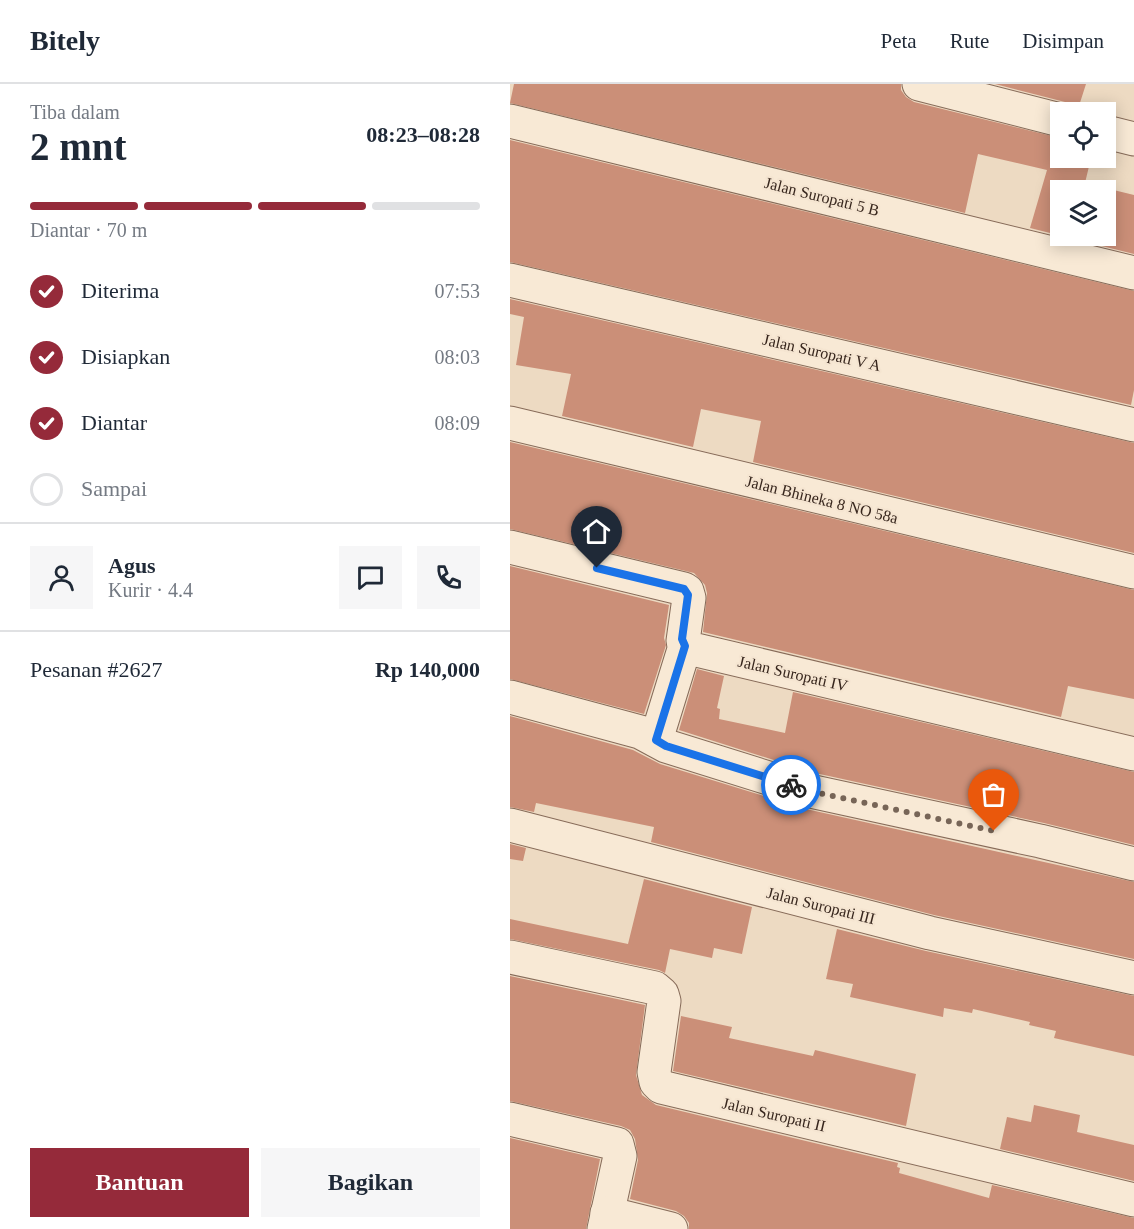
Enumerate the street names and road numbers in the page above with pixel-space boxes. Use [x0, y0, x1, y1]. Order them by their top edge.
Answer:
street label: Jalan Suropati 5 B [762, 174, 881, 220]
street label: Jalan Suropati V A [761, 331, 883, 375]
street label: Jalan Bhineka 8 NO 58a [744, 472, 900, 527]
street label: Jalan Suropati IV [736, 653, 850, 695]
street label: Jalan Suropati III [765, 884, 877, 928]
street label: Jalan Suropati II [720, 1094, 827, 1136]

